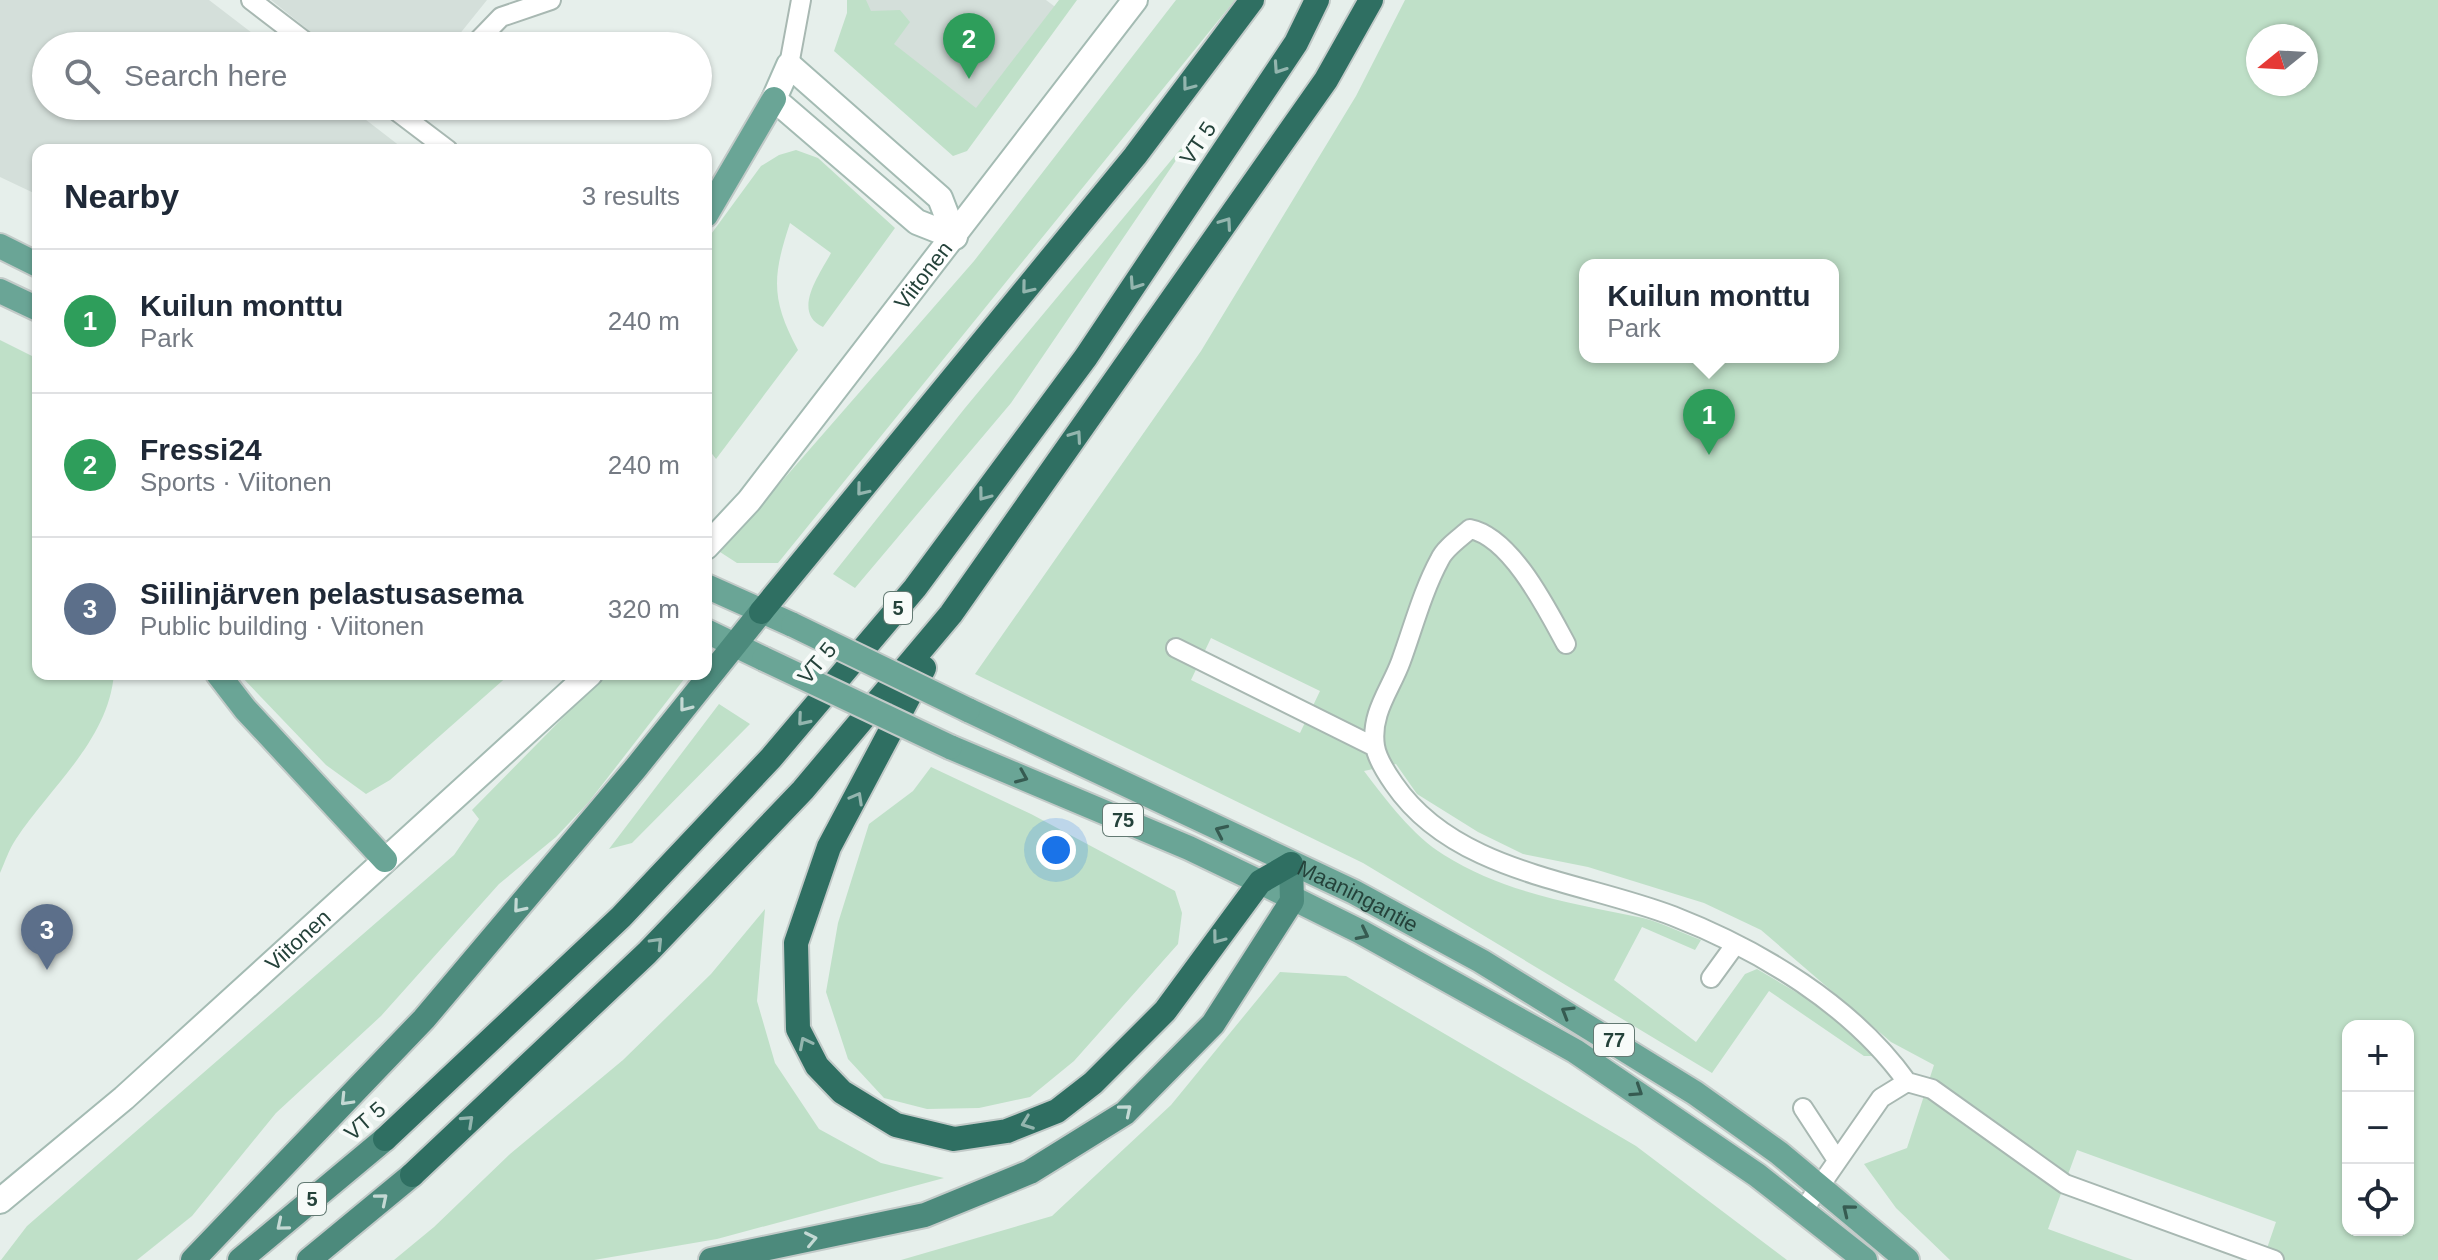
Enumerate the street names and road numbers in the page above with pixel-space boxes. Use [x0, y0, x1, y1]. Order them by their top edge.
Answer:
street label: VT 5 [1175, 117, 1221, 169]
street label: Viitonen [889, 236, 957, 314]
road number: 5 [884, 592, 912, 624]
street label: VT 5 [793, 637, 841, 689]
road number: 75 [1103, 804, 1143, 836]
street label: Maaningantie [1294, 855, 1423, 937]
street label: Viitonen [260, 904, 335, 976]
road number: 77 [1594, 1024, 1634, 1056]
street label: VT 5 [339, 1096, 391, 1146]
road number: 5 [298, 1183, 326, 1215]

